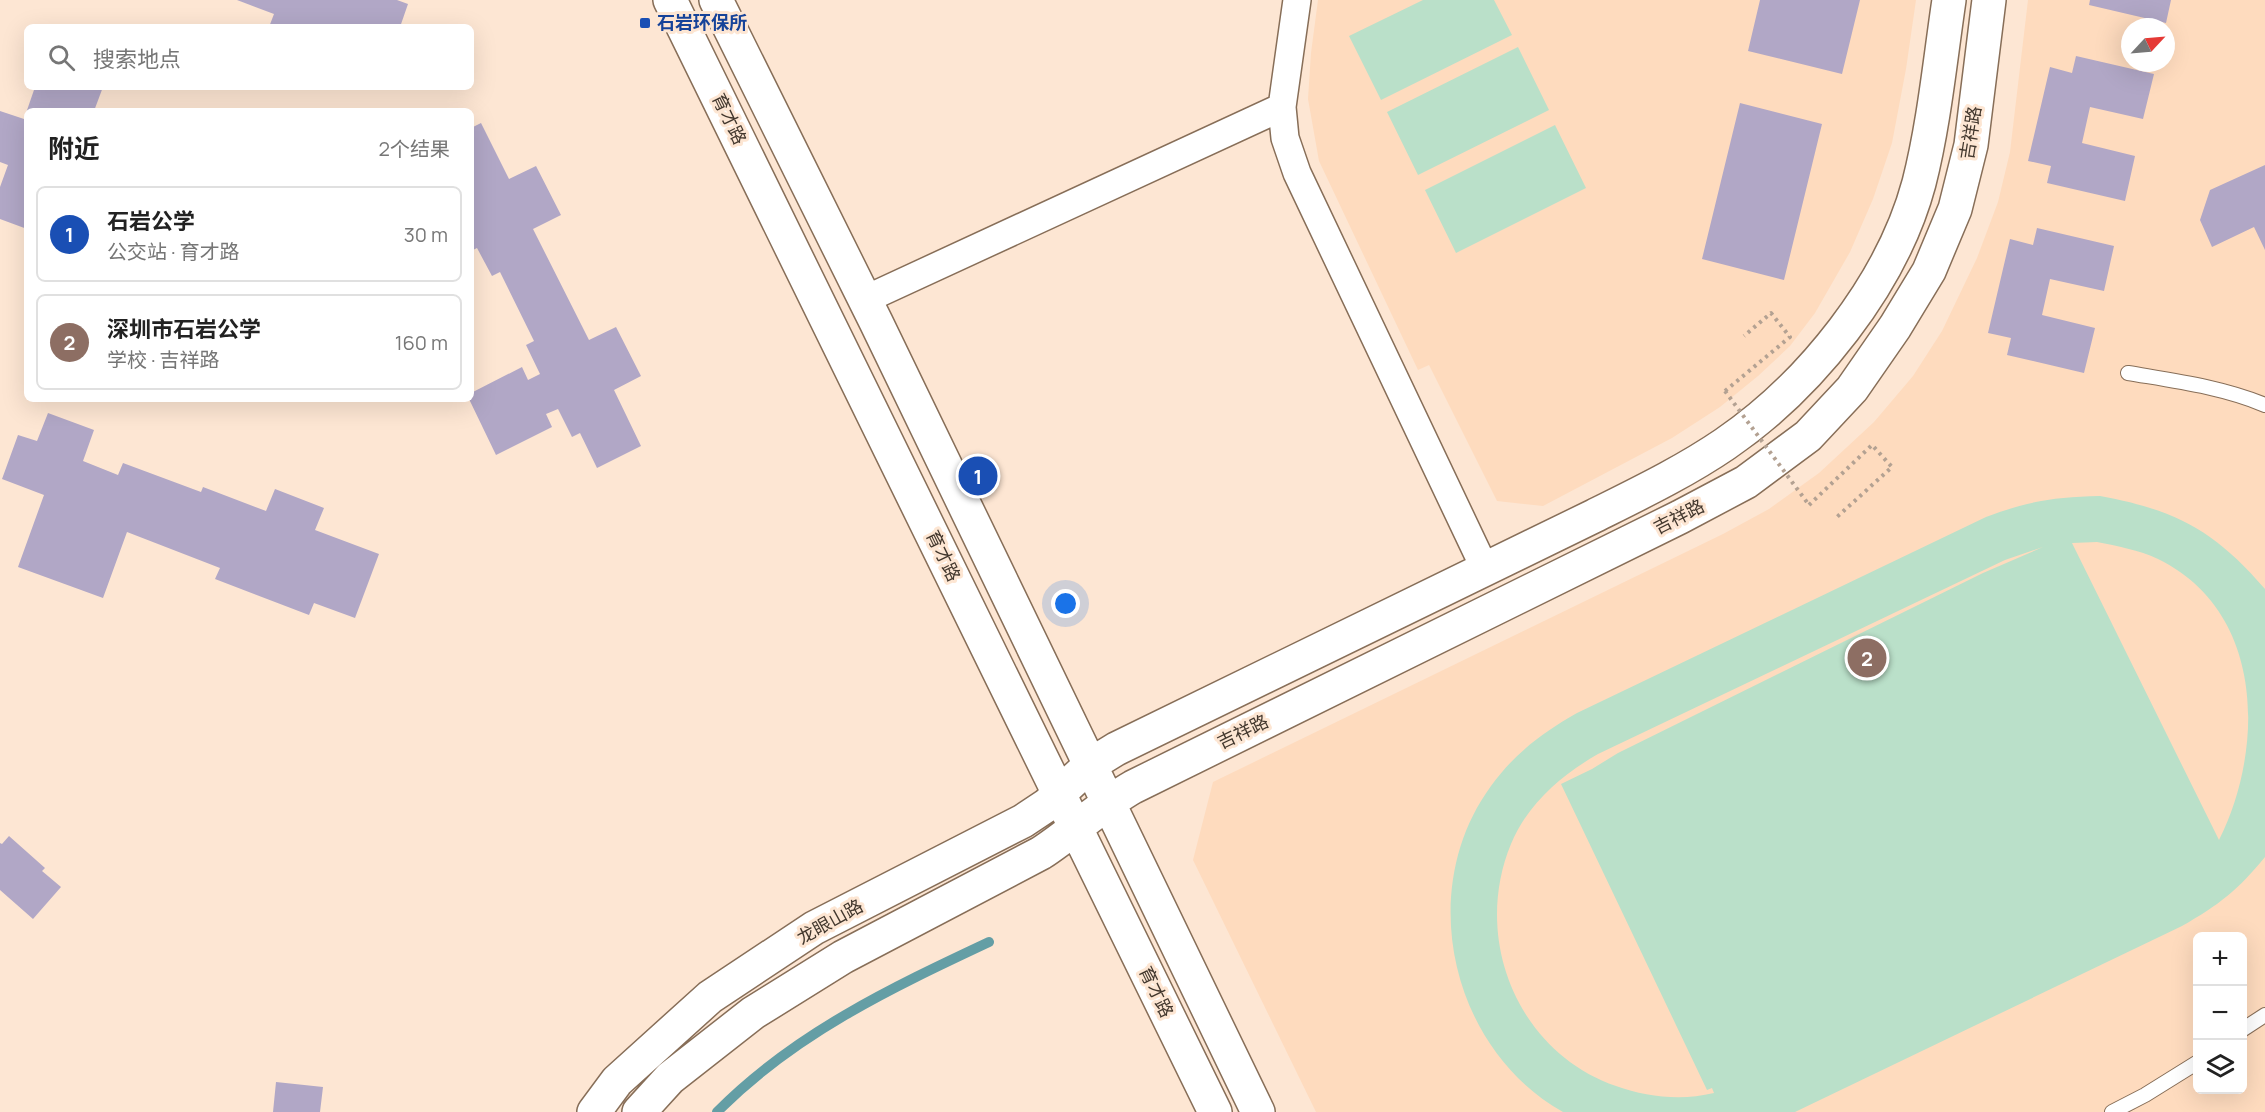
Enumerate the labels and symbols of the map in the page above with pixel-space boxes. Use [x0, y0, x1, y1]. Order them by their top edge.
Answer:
place label: 石岩环保所 [657, 10, 747, 34]
marker: 石岩环保所 [638, 16, 652, 30]
north arrow [2121, 18, 2175, 72]
street label: 育才路 [707, 89, 753, 148]
street label: 吉祥路 [1954, 104, 1986, 161]
pin: 1 [958, 454, 998, 498]
street label: 吉祥路 [1649, 493, 1708, 539]
street label: 育才路 [921, 526, 967, 585]
your location [1051, 589, 1080, 618]
pin: 2 [1848, 636, 1886, 680]
street label: 吉祥路 [1213, 708, 1272, 754]
street label: 龙眼山路 [792, 893, 867, 949]
street label: 育才路 [1134, 962, 1180, 1021]

